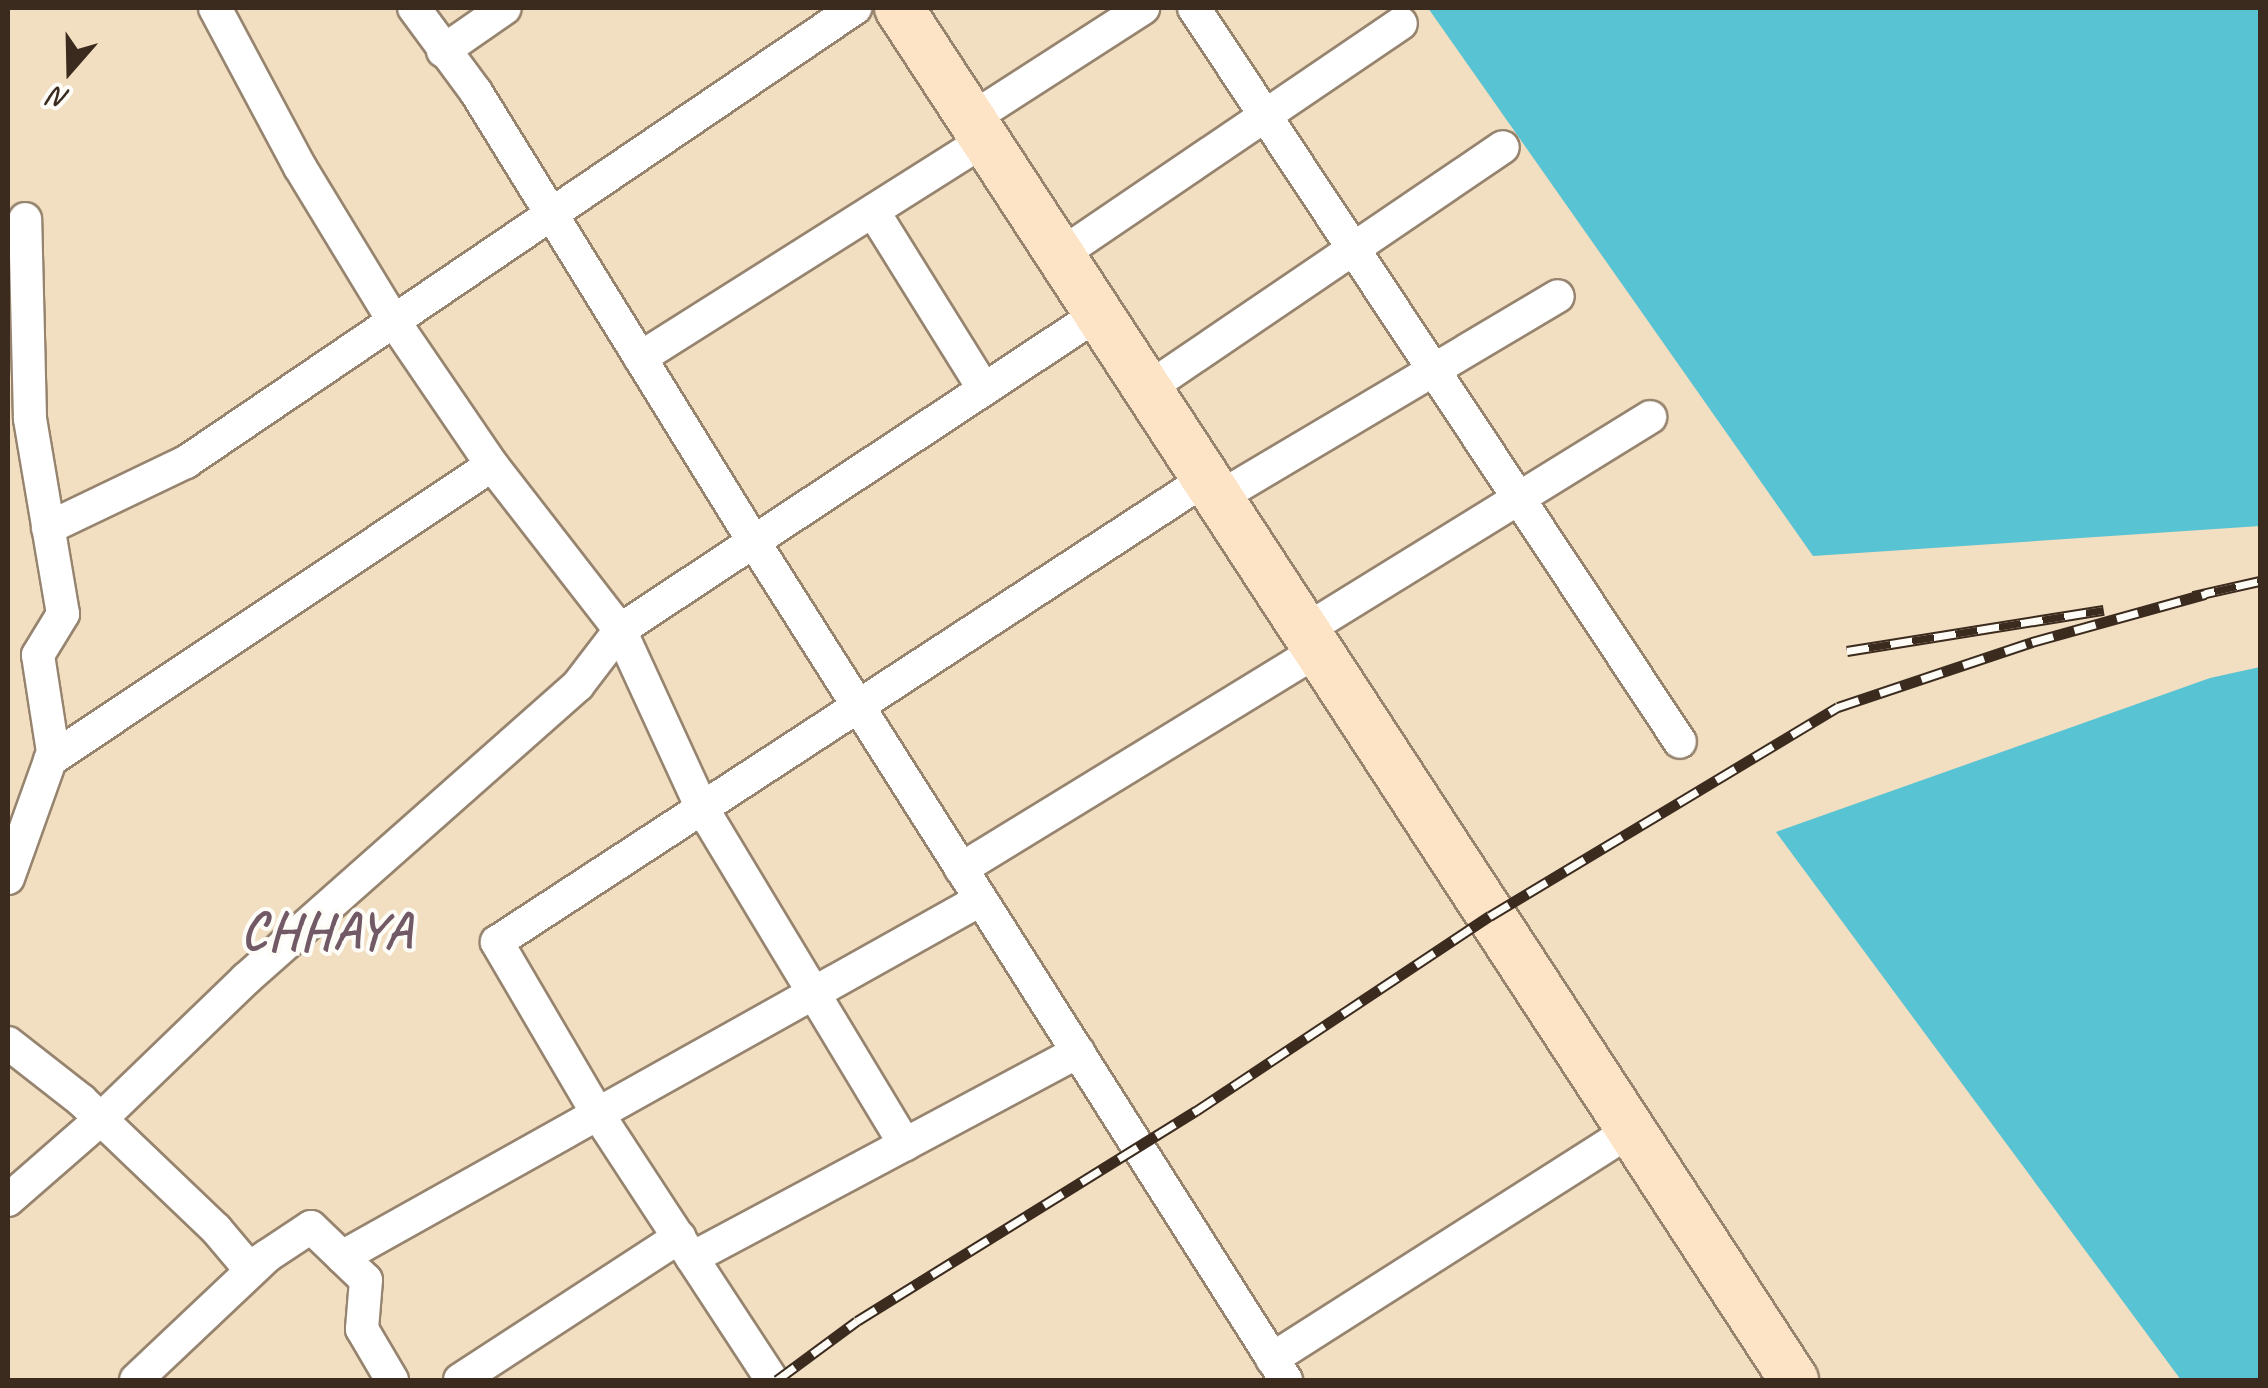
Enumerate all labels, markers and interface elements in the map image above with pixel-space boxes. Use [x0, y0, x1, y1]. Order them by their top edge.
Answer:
north arrow [20, 20, 120, 120]
text: N [45, 79, 74, 118]
district label: CHHAYA [241, 901, 413, 963]

